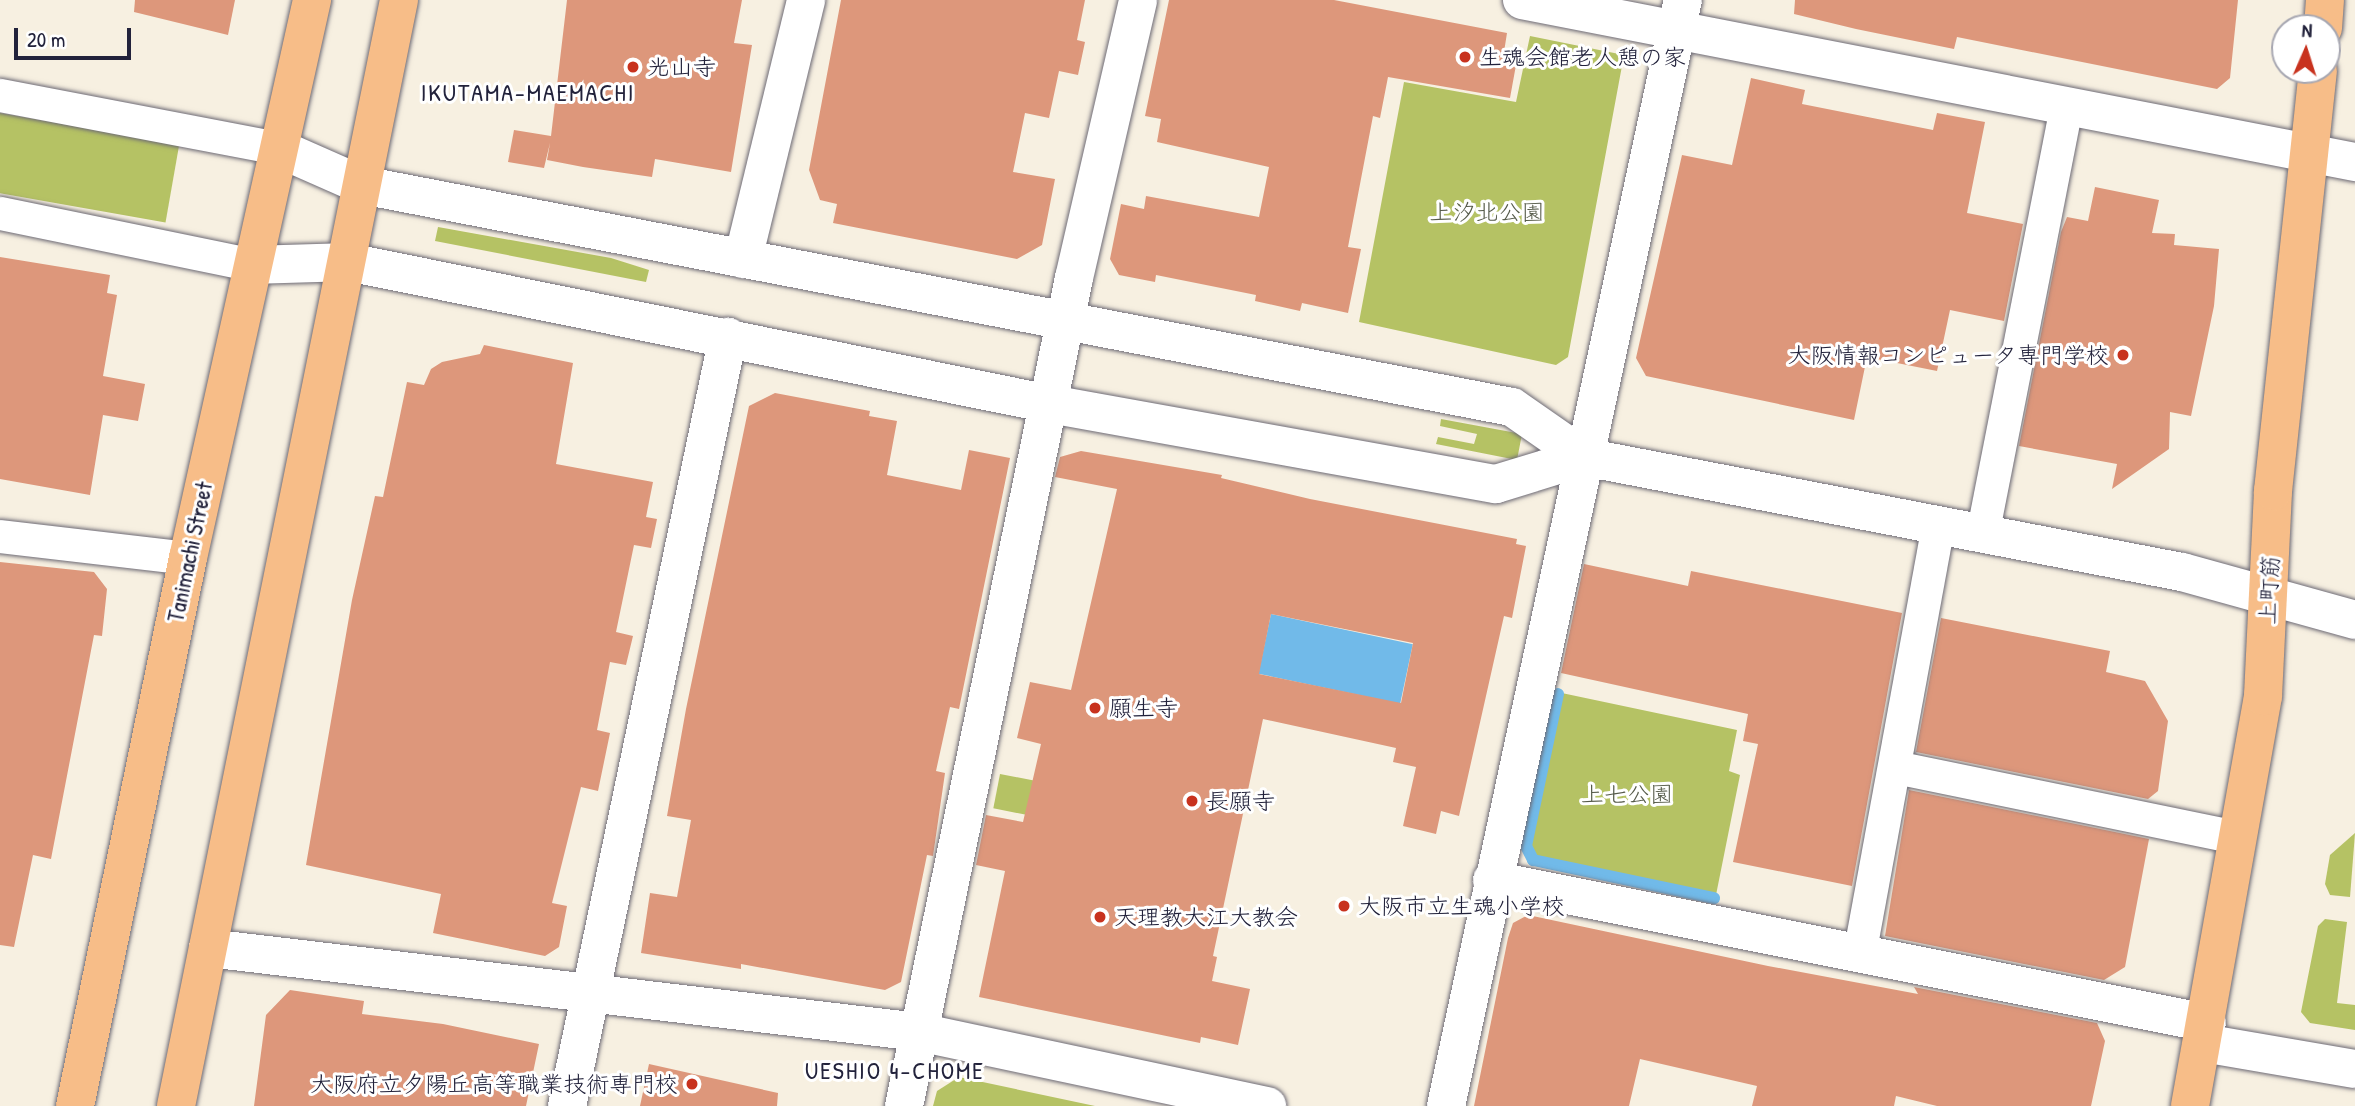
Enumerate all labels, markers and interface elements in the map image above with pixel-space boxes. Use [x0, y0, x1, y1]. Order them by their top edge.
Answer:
scale bar [18, 14, 135, 58]
north arrow [2271, 14, 2341, 84]
text: N [2301, 17, 2313, 43]
text: 20 m [27, 25, 65, 54]
place label: 生魂会館老人憩の家 [1479, 43, 1686, 71]
marker: 生魂会館老人憩の家 [1457, 49, 1473, 65]
place label: 光山寺 [647, 53, 716, 81]
marker: 光山寺 [625, 59, 641, 75]
district label: IKUTAMA-MAEMACHI [423, 79, 633, 107]
park label: 上汐北公園 [1430, 198, 1544, 226]
place label: 大阪情報コンピュータ専門学校 [1787, 341, 2109, 369]
marker: 大阪情報コンピュータ専門学校 [2115, 347, 2131, 363]
street label: Tanimachi Street [162, 479, 218, 625]
street label: 上町筋 [2253, 555, 2285, 625]
place label: 願生寺 [1109, 694, 1178, 722]
marker: 願生寺 [1087, 700, 1103, 716]
park label: 上七公園 [1581, 780, 1673, 808]
place label: 長願寺 [1206, 787, 1275, 815]
marker: 長願寺 [1184, 793, 1200, 809]
place label: 大阪市立生魂小学校 [1358, 892, 1565, 920]
marker: 大阪市立生魂小学校 [1336, 898, 1352, 914]
place label: 天理教大江大教会 [1114, 903, 1298, 931]
marker: 天理教大江大教会 [1092, 909, 1108, 925]
district label: UESHIO 4-CHOME [807, 1057, 983, 1085]
place label: 大阪府立夕陽丘高等職業技術専門校 [310, 1070, 678, 1098]
marker: 大阪府立夕陽丘高等職業技術専門校 [684, 1076, 700, 1092]

